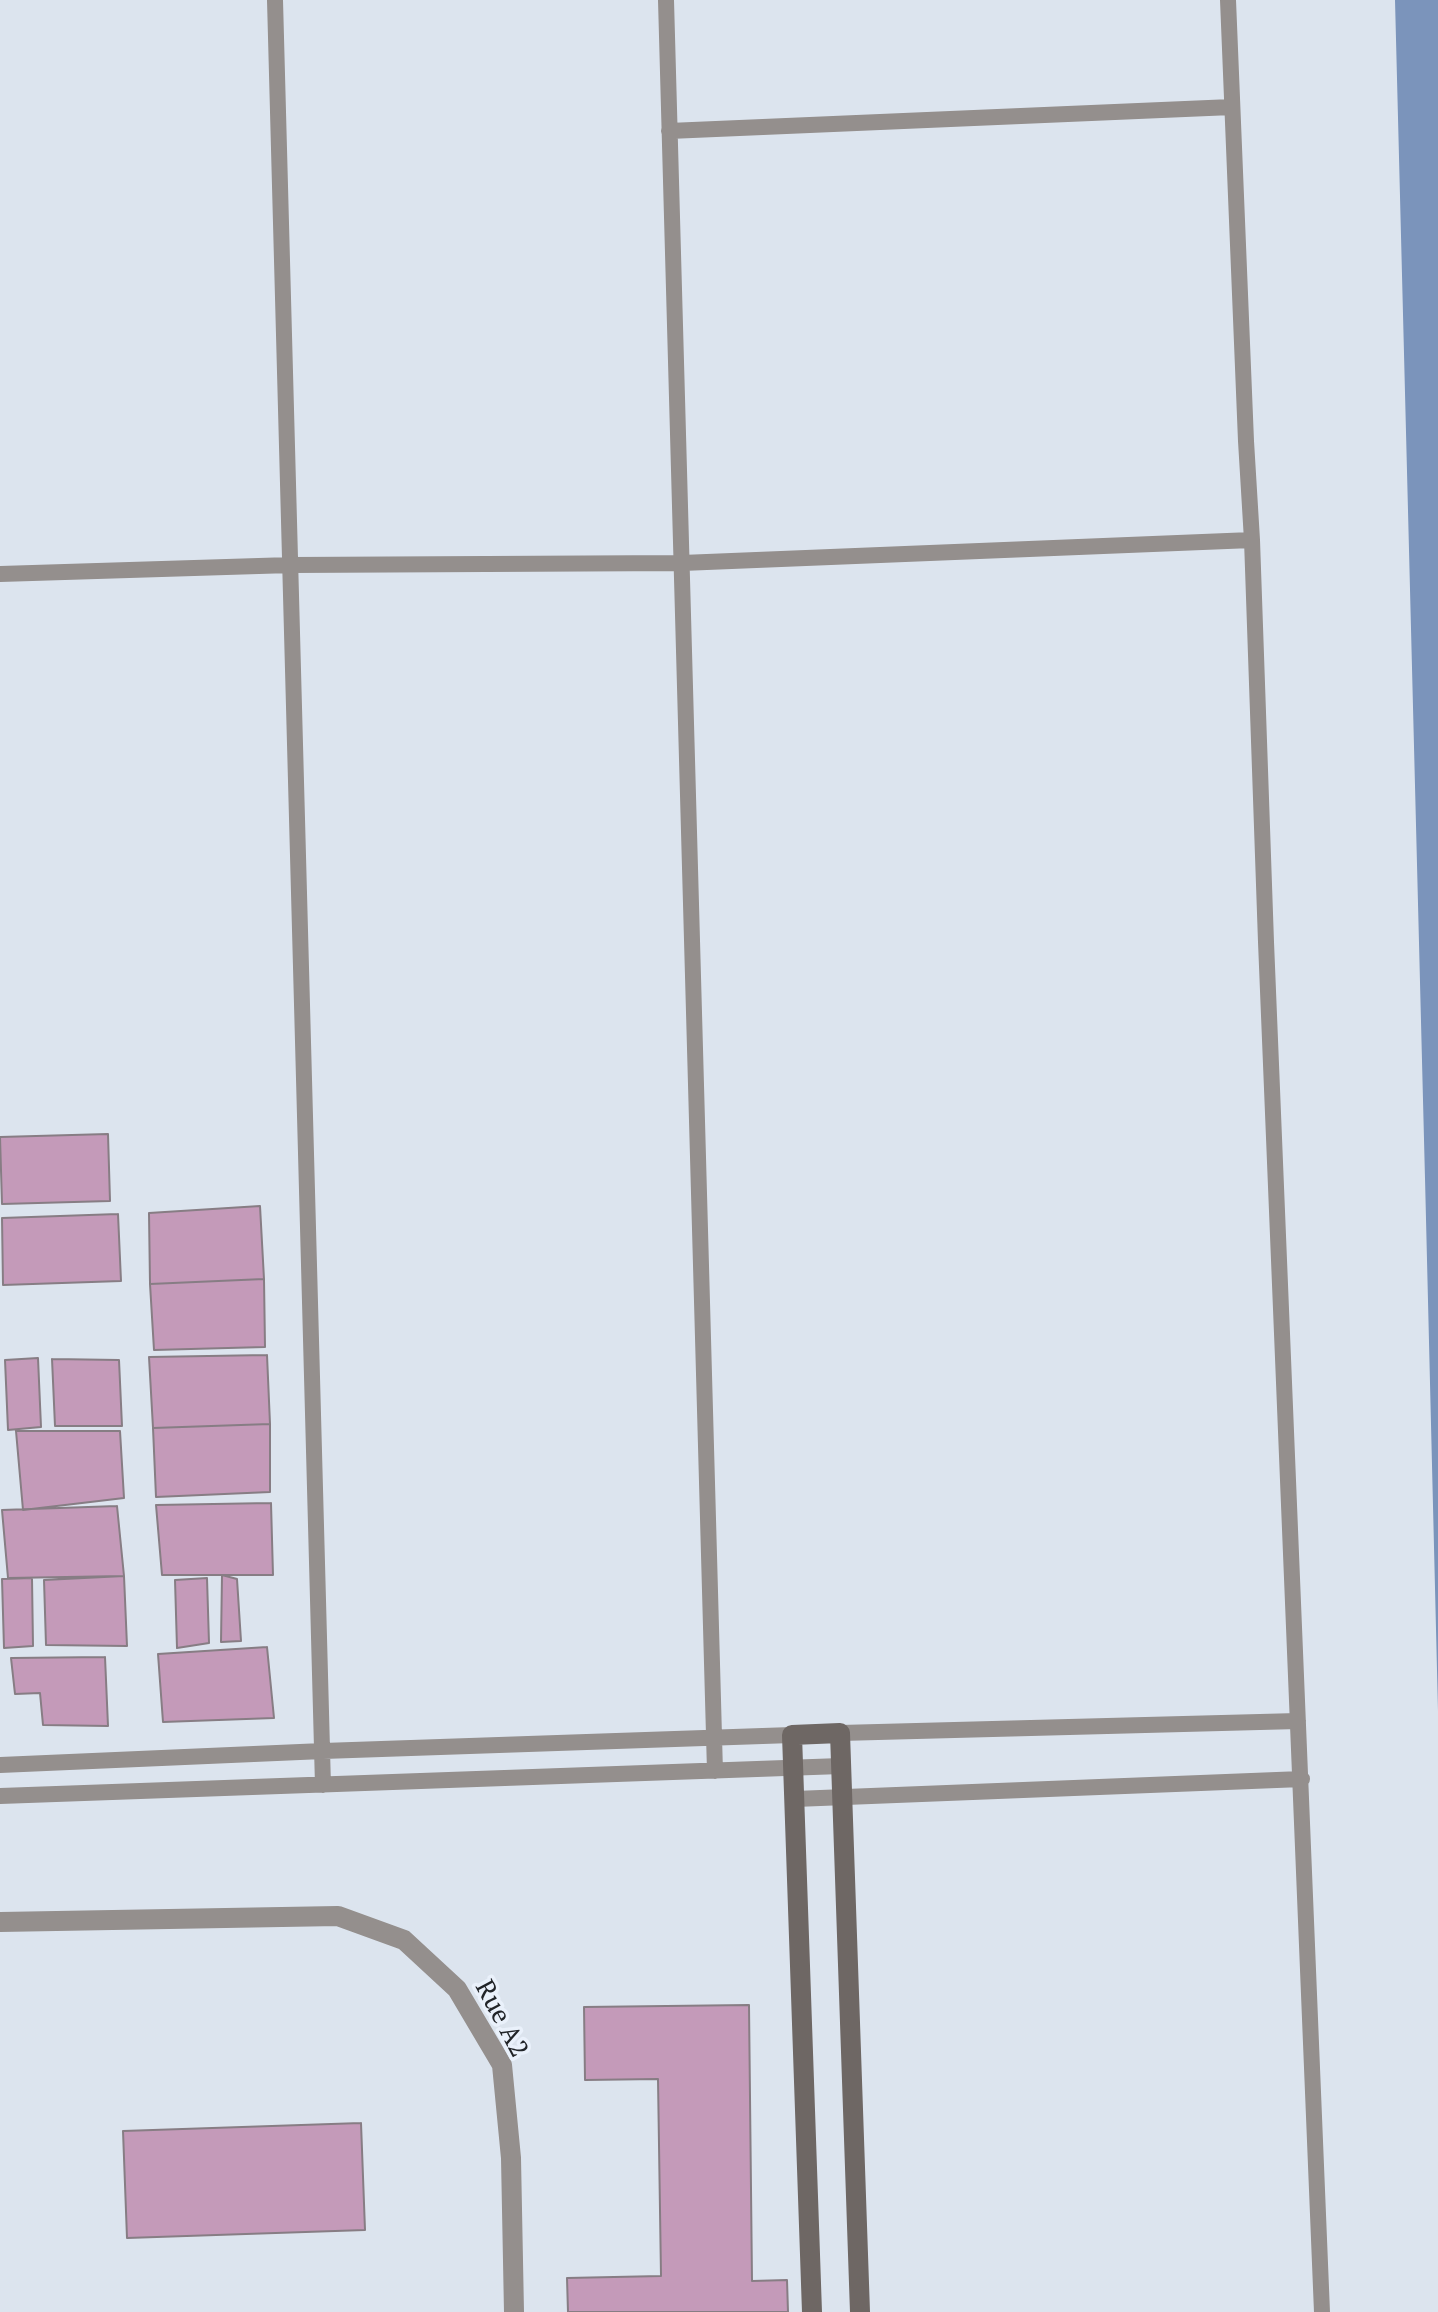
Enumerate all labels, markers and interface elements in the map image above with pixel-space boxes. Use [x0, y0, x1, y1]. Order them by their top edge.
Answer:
street label: Rue A2 [468, 1975, 534, 2063]

